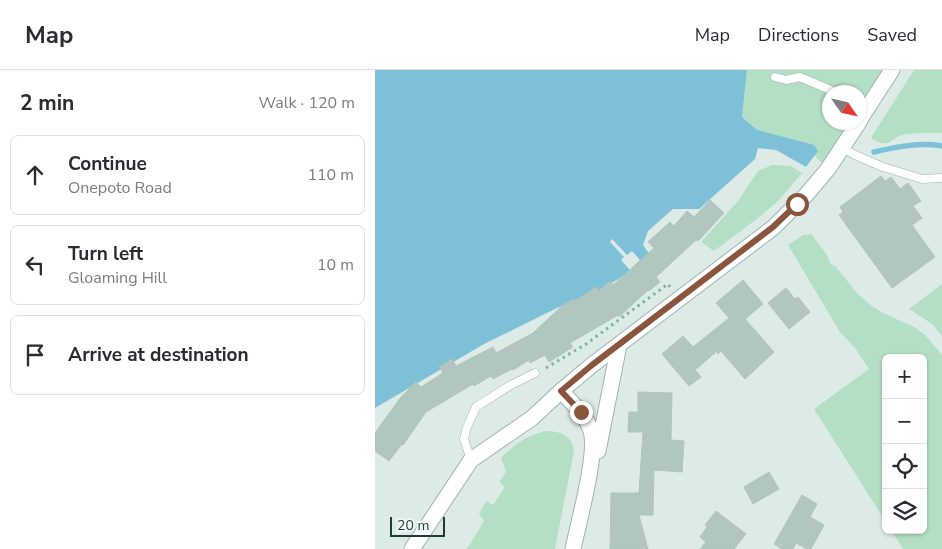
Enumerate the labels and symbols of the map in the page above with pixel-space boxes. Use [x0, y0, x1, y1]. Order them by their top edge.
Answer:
north arrow [822, 85, 867, 130]
route start [786, 193, 809, 216]
route end [570, 401, 593, 424]
scale bar [390, 514, 445, 537]

